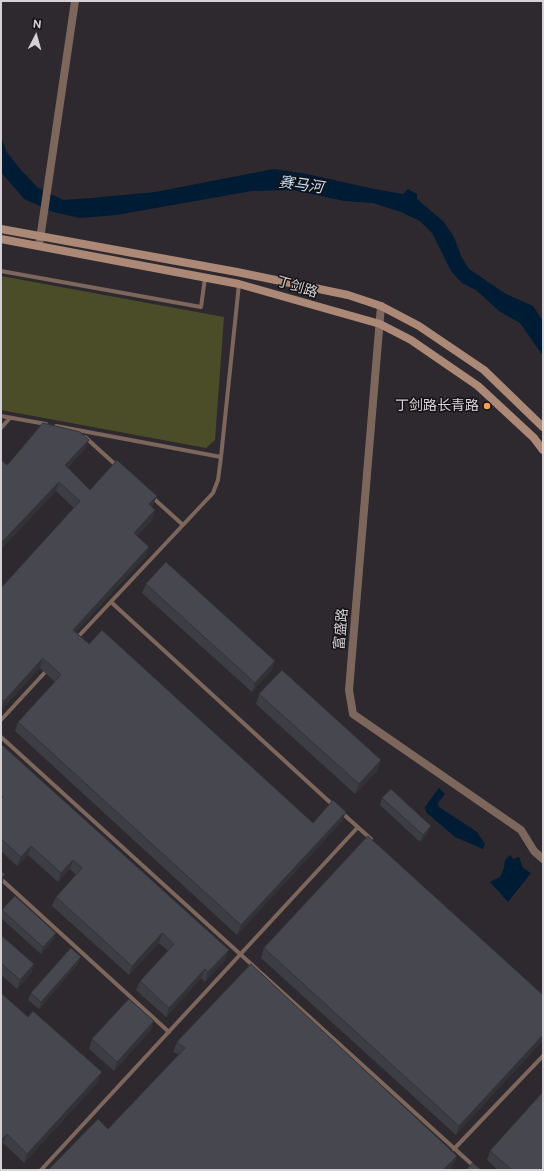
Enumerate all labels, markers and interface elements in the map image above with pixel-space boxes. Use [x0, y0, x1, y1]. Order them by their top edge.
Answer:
north arrow [16, 16, 56, 56]
text: N [32, 18, 42, 30]
water label: 赛马河 [277, 173, 325, 197]
street label: 丁剑路 [274, 273, 320, 301]
place label: 丁剑路长青路 [395, 398, 479, 414]
marker: 丁剑路长青路 [482, 401, 492, 411]
street label: 富盛路 [331, 607, 351, 651]

